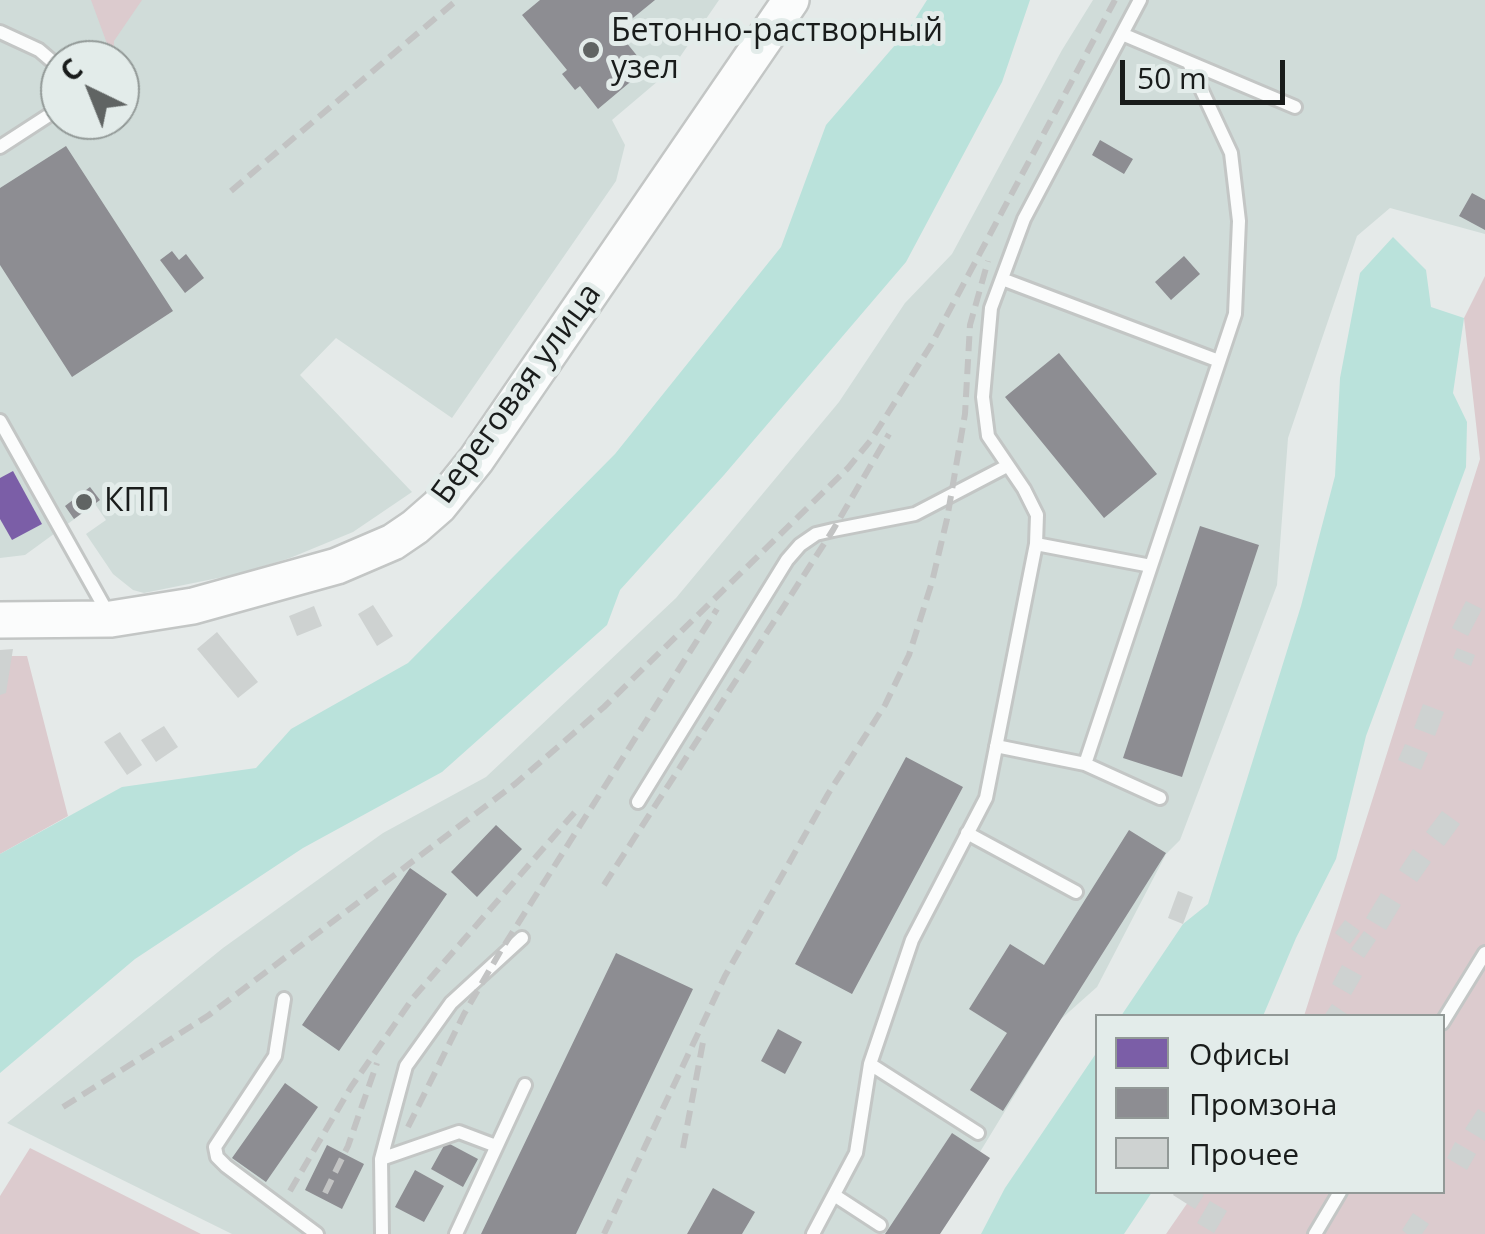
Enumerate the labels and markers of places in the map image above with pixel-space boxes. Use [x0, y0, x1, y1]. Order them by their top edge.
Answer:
place label: Бетонно-растворный узел [611, 13, 943, 88]
marker: Бетонно-растворный узел [580, 39, 602, 61]
place label: КПП [104, 483, 170, 521]
marker: КПП [73, 491, 95, 513]

